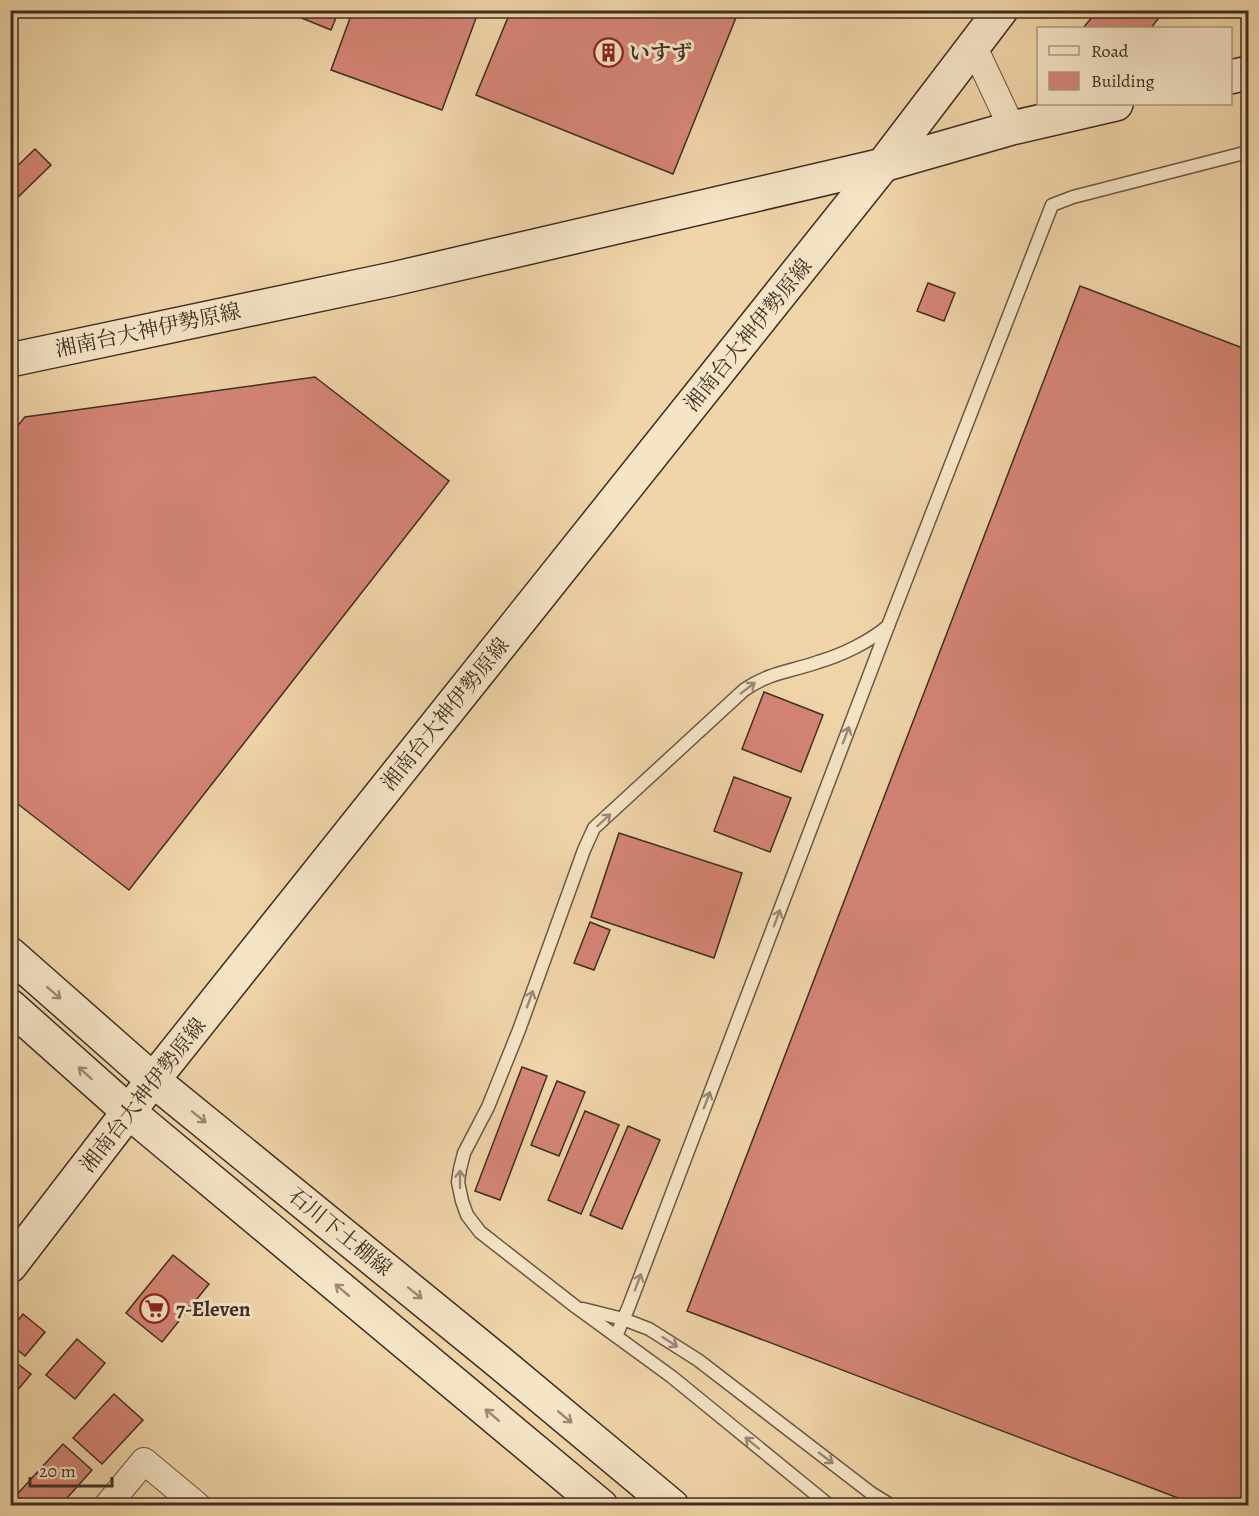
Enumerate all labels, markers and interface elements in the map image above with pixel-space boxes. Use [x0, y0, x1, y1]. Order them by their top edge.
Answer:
legend [1037, 27, 1232, 105]
building icon: いすず [592, 37, 624, 69]
place label: いすず [629, 39, 692, 67]
text: Road [1091, 39, 1129, 63]
text: Building [1091, 69, 1155, 93]
street label: 湘南台大神伊勢原線 [678, 253, 818, 417]
street label: 湘南台大神伊勢原線 [53, 297, 243, 363]
street label: 湘南台大神伊勢原線 [375, 632, 515, 796]
one-way arrow [740, 682, 756, 695]
one-way arrow [841, 727, 852, 745]
one-way arrow [596, 813, 611, 827]
one-way arrow [772, 909, 783, 927]
one-way arrow [47, 986, 62, 1000]
one-way arrow [526, 990, 537, 1008]
street label: 湘南台大神伊勢原線 [74, 1012, 212, 1178]
one-way arrow [78, 1066, 93, 1080]
one-way arrow [703, 1091, 714, 1110]
one-way arrow [190, 1110, 206, 1123]
one-way arrow [454, 1170, 466, 1189]
street label: 石川下土棚線 [282, 1181, 398, 1283]
one-way arrow [633, 1273, 644, 1292]
one-way arrow [335, 1283, 350, 1297]
one-way arrow [407, 1287, 423, 1300]
supermarket icon: 7-Eleven [139, 1293, 171, 1325]
place label: 7-Eleven [176, 1295, 251, 1323]
one-way arrow [661, 1336, 677, 1348]
one-way arrow [484, 1409, 500, 1422]
one-way arrow [557, 1410, 572, 1424]
one-way arrow [744, 1436, 760, 1449]
scale bar [30, 1450, 112, 1488]
one-way arrow [818, 1452, 834, 1465]
text: 20 m [39, 1459, 76, 1483]

